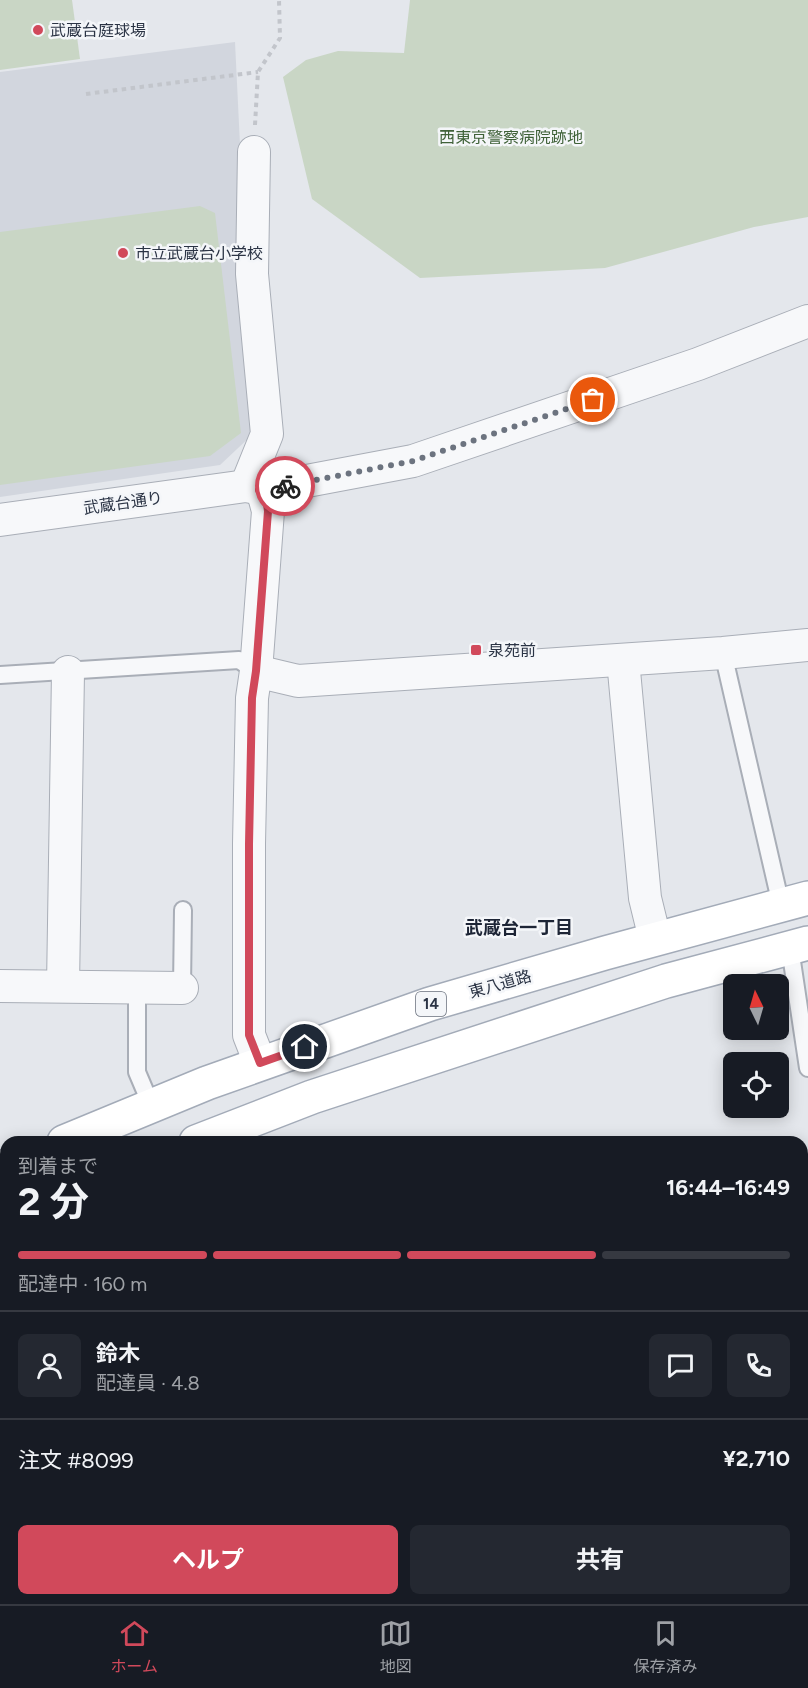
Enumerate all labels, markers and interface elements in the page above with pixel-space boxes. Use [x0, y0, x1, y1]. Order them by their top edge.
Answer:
place label: 武蔵台庭球場 [50, 21, 146, 40]
marker: 武蔵台庭球場 [31, 23, 45, 37]
park label: 西東京警察病院跡地 [439, 128, 583, 147]
place label: 市立武蔵台小学校 [135, 244, 263, 263]
marker: 市立武蔵台小学校 [116, 246, 130, 260]
pin [567, 374, 618, 425]
icon: bag [576, 383, 609, 416]
courier [255, 456, 315, 516]
icon: bike [269, 470, 302, 503]
street label: 武蔵台通り [82, 488, 164, 518]
place label: 泉苑前 [488, 641, 536, 660]
marker: 泉苑前 [469, 643, 483, 657]
district label: 武蔵台一丁目 [465, 917, 573, 939]
street label: 東八道路 [467, 966, 533, 1002]
north arrow [723, 974, 789, 1040]
map controls [723, 974, 789, 1118]
road number: 14 [416, 992, 446, 1016]
pin [279, 1021, 330, 1072]
icon: home [288, 1030, 321, 1063]
button: locate [723, 1052, 789, 1118]
text: 到着まで [18, 1154, 98, 1178]
text: 16:44–16:49 [666, 1174, 790, 1201]
text: 2 分 [18, 1178, 89, 1225]
text: 配達中 · 160 m [18, 1272, 147, 1296]
button: person [18, 1334, 81, 1397]
button: chat [649, 1334, 712, 1397]
button: phone [727, 1334, 790, 1397]
text: 鈴木 [96, 1340, 140, 1367]
text: 配達員 · 4.8 [96, 1371, 200, 1395]
text: ¥2,710 [723, 1445, 790, 1472]
text: 注文 #8099 [18, 1447, 134, 1474]
button: ヘルプ [18, 1525, 398, 1594]
button: 共有 [410, 1525, 790, 1594]
tab: ホーム [111, 1617, 158, 1677]
tab: 地図 [379, 1617, 412, 1677]
tab: 保存済み [633, 1617, 697, 1677]

